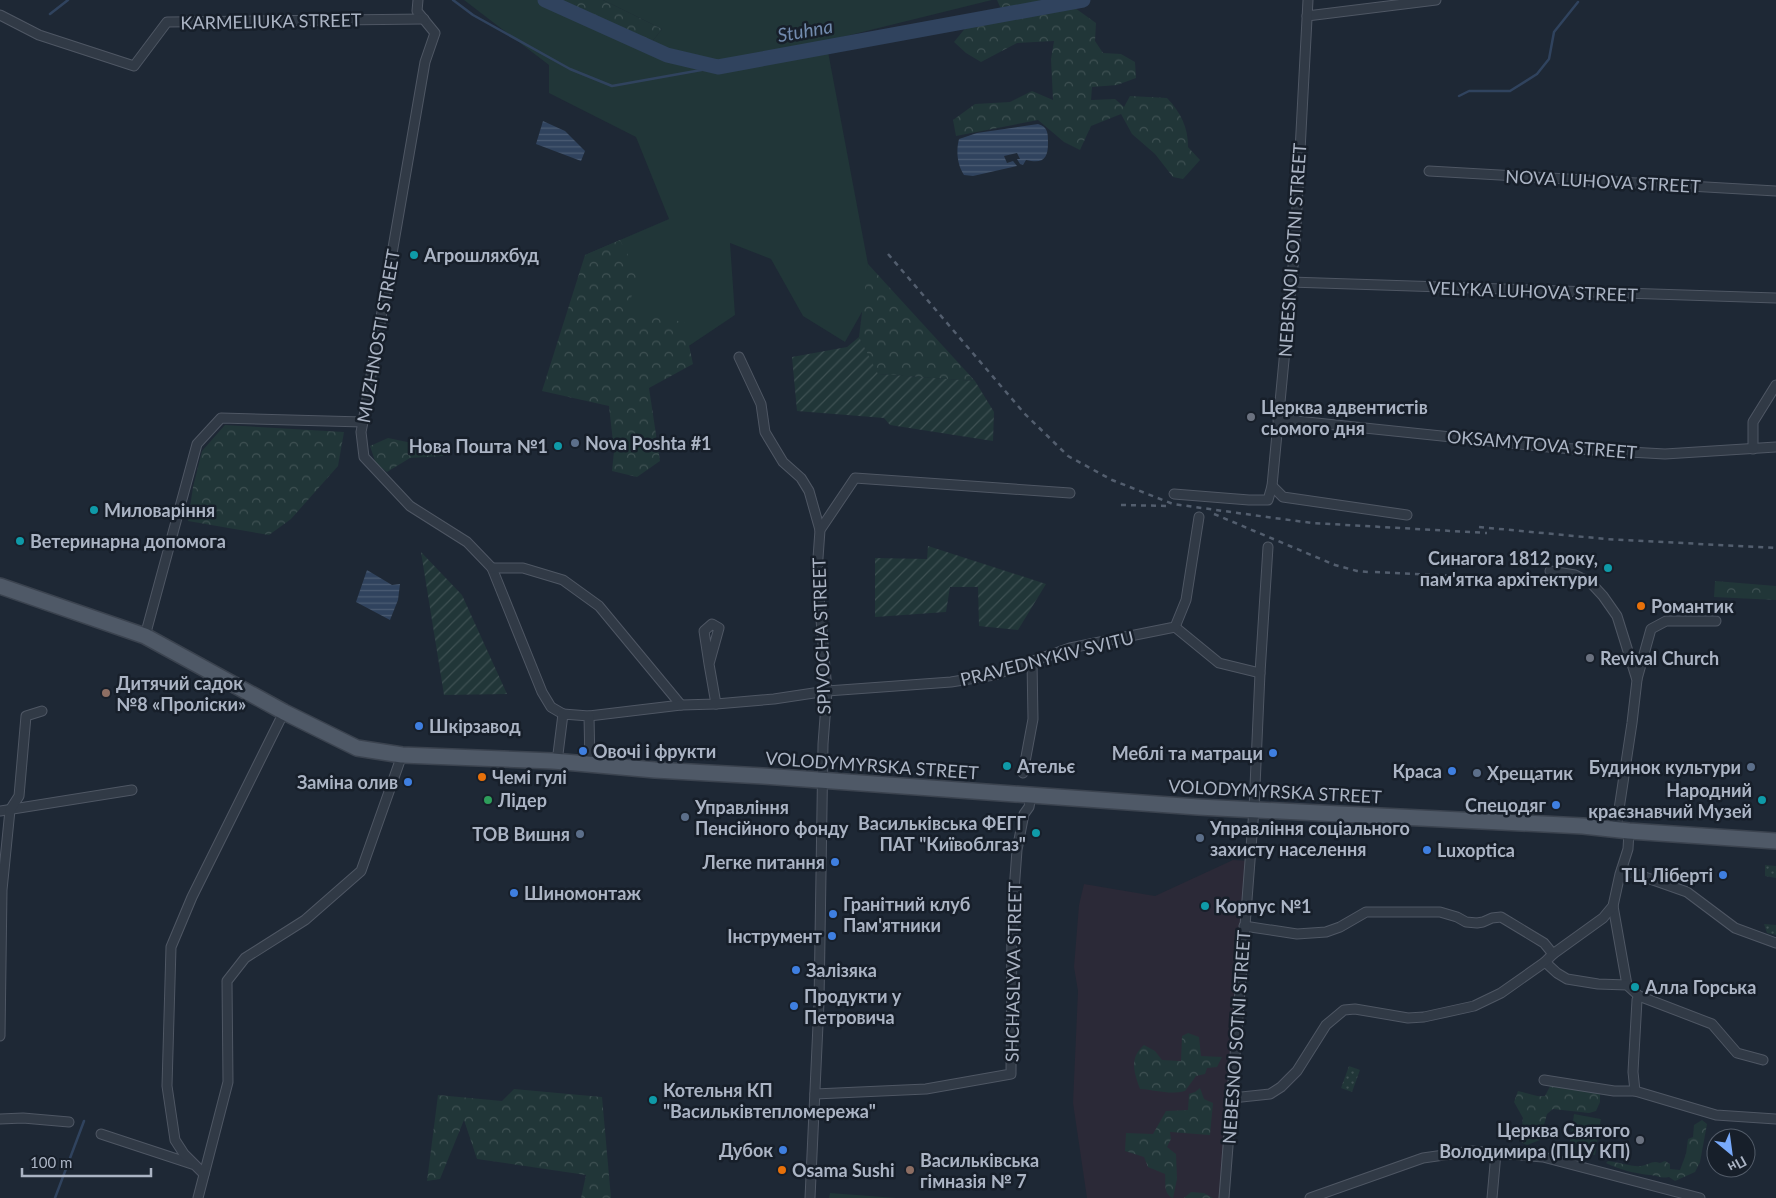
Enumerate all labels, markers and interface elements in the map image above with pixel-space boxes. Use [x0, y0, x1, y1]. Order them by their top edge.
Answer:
street label: KARMELIUKA STREET [180, 8, 362, 34]
water label: Stuhna [775, 14, 835, 46]
street label: NEBESNOI SOTNI STREET [1274, 142, 1310, 358]
street label: NOVA LUHOVA STREET [1505, 165, 1702, 197]
place label: Агрошляхбуд [423, 244, 540, 266]
street label: MUZHNOSTI STREET [352, 247, 404, 424]
marker: Агрошляхбуд [408, 249, 420, 261]
street label: VELYKA LUHOVA STREET [1428, 276, 1639, 306]
place label: Церква адвентистів сьомого дня [1261, 396, 1428, 439]
marker: Церква адвентистів сьомого дня [1245, 411, 1257, 423]
street label: OKSAMYTOVA STREET [1446, 425, 1638, 463]
place label: Nova Poshta #1 [585, 432, 712, 454]
place label: Нова Пошта №1 [409, 435, 548, 457]
marker: Nova Poshta #1 [569, 437, 581, 449]
marker: Нова Пошта №1 [552, 440, 564, 452]
place label: Миловаріння [104, 499, 215, 521]
marker: Миловаріння [88, 504, 100, 516]
place label: Ветеринарна допомога [30, 530, 226, 552]
marker: Ветеринарна допомога [14, 535, 26, 547]
place label: Синагога 1812 року, пам'ятка архітектури [1420, 547, 1598, 590]
street label: SPIVOCHA STREET [807, 557, 835, 715]
marker: Синагога 1812 року, пам'ятка архітектури [1602, 562, 1614, 574]
place label: Романтик [1651, 595, 1734, 617]
marker: Романтик [1635, 600, 1647, 612]
street label: PRAVEDNYKIV SVITU [958, 626, 1136, 690]
place label: Revival Church [1600, 647, 1719, 669]
marker: Revival Church [1584, 652, 1596, 664]
place label: Дитячий садок №8 «Проліски» [116, 672, 246, 715]
marker: Дитячий садок №8 «Проліски» [100, 687, 112, 699]
place label: Шкірзавод [429, 715, 521, 737]
marker: Шкірзавод [413, 720, 425, 732]
place label: Овочі і фрукти [593, 740, 716, 762]
place label: Меблі та матраци [1112, 742, 1263, 764]
marker: Овочі і фрукти [577, 745, 589, 757]
street label: VOLODYMYRSKA STREET [765, 747, 980, 783]
marker: Меблі та матраци [1267, 747, 1279, 759]
place label: Ательє [1016, 755, 1076, 777]
place label: Будинок культури [1589, 756, 1741, 778]
marker: Ательє [1001, 760, 1013, 772]
place label: Краса [1392, 760, 1442, 782]
marker: Будинок культури [1745, 761, 1757, 773]
place label: Хрещатик [1487, 762, 1573, 784]
marker: Краса [1446, 765, 1458, 777]
place label: Чемі гулі [492, 766, 567, 788]
marker: Хрещатик [1471, 767, 1483, 779]
place label: Заміна олив [297, 771, 398, 793]
marker: Чемі гулі [476, 771, 488, 783]
street label: VOLODYMYRSKA STREET [1168, 774, 1383, 808]
marker: Заміна олив [402, 776, 414, 788]
place label: Народний краєзнавчий Музей [1588, 779, 1752, 822]
place label: Лідер [497, 789, 547, 811]
marker: Лідер [482, 794, 494, 806]
place label: Спецодяг [1465, 794, 1546, 816]
marker: Народний краєзнавчий Музей [1756, 794, 1768, 806]
place label: Управління Пенсійного фонду [694, 796, 849, 839]
marker: Спецодяг [1550, 799, 1562, 811]
marker: Управління Пенсійного фонду [679, 811, 691, 823]
place label: Васильківська ФЕГГ ПАТ "Київоблгаз" [858, 812, 1026, 855]
place label: Управління соціального захисту населення [1209, 817, 1410, 860]
place label: ТОВ Вишня [472, 823, 570, 845]
marker: Васильківська ФЕГГ ПАТ "Київоблгаз" [1030, 827, 1042, 839]
marker: ТОВ Вишня [574, 828, 586, 840]
marker: Управління соціального захисту населення [1194, 832, 1206, 844]
place label: Luxoptica [1437, 839, 1515, 861]
marker: Luxoptica [1421, 844, 1433, 856]
place label: Легке питання [702, 851, 825, 873]
marker: Легке питання [829, 856, 841, 868]
place label: ТЦ Ліберті [1622, 864, 1713, 886]
marker: ТЦ Ліберті [1717, 869, 1729, 881]
street label: SHCHASLYVA STREET [1000, 881, 1026, 1062]
place label: Шиномонтаж [524, 882, 641, 904]
marker: Шиномонтаж [508, 887, 520, 899]
place label: Гранітний клуб Пам'ятники [843, 893, 971, 936]
place label: Корпус №1 [1215, 895, 1312, 917]
marker: Корпус №1 [1199, 900, 1211, 912]
marker: Гранітний клуб Пам'ятники [827, 908, 839, 920]
place label: Інструмент [727, 925, 823, 947]
street label: NEBESNOI SOTNI STREET [1218, 929, 1254, 1145]
marker: Інструмент [826, 930, 838, 942]
place label: Залізяка [806, 959, 877, 981]
marker: Залізяка [790, 964, 802, 976]
place label: Алла Горська [1644, 976, 1756, 998]
marker: Алла Горська [1629, 981, 1641, 993]
place label: Продукти у Петровича [804, 985, 902, 1028]
marker: Продукти у Петровича [788, 1000, 800, 1012]
place label: Котельня КП "Васильківтепломережа" [663, 1079, 876, 1122]
marker: Котельня КП "Васильківтепломережа" [647, 1094, 659, 1106]
place label: Церква Святого Володимира (ПЦУ КП) [1439, 1119, 1630, 1162]
north arrow [1706, 1128, 1756, 1178]
marker: Церква Святого Володимира (ПЦУ КП) [1634, 1134, 1646, 1146]
place label: Дубок [719, 1139, 773, 1161]
marker: Дубок [777, 1144, 789, 1156]
scale bar [22, 1146, 151, 1178]
place label: Васильківська гімназія № 7 [920, 1149, 1039, 1192]
text: 100 m [30, 1153, 72, 1171]
text: Пн [1725, 1153, 1750, 1177]
place label: Osama Sushi [792, 1159, 895, 1181]
marker: Osama Sushi [776, 1164, 788, 1176]
marker: Васильківська гімназія № 7 [904, 1164, 916, 1176]

